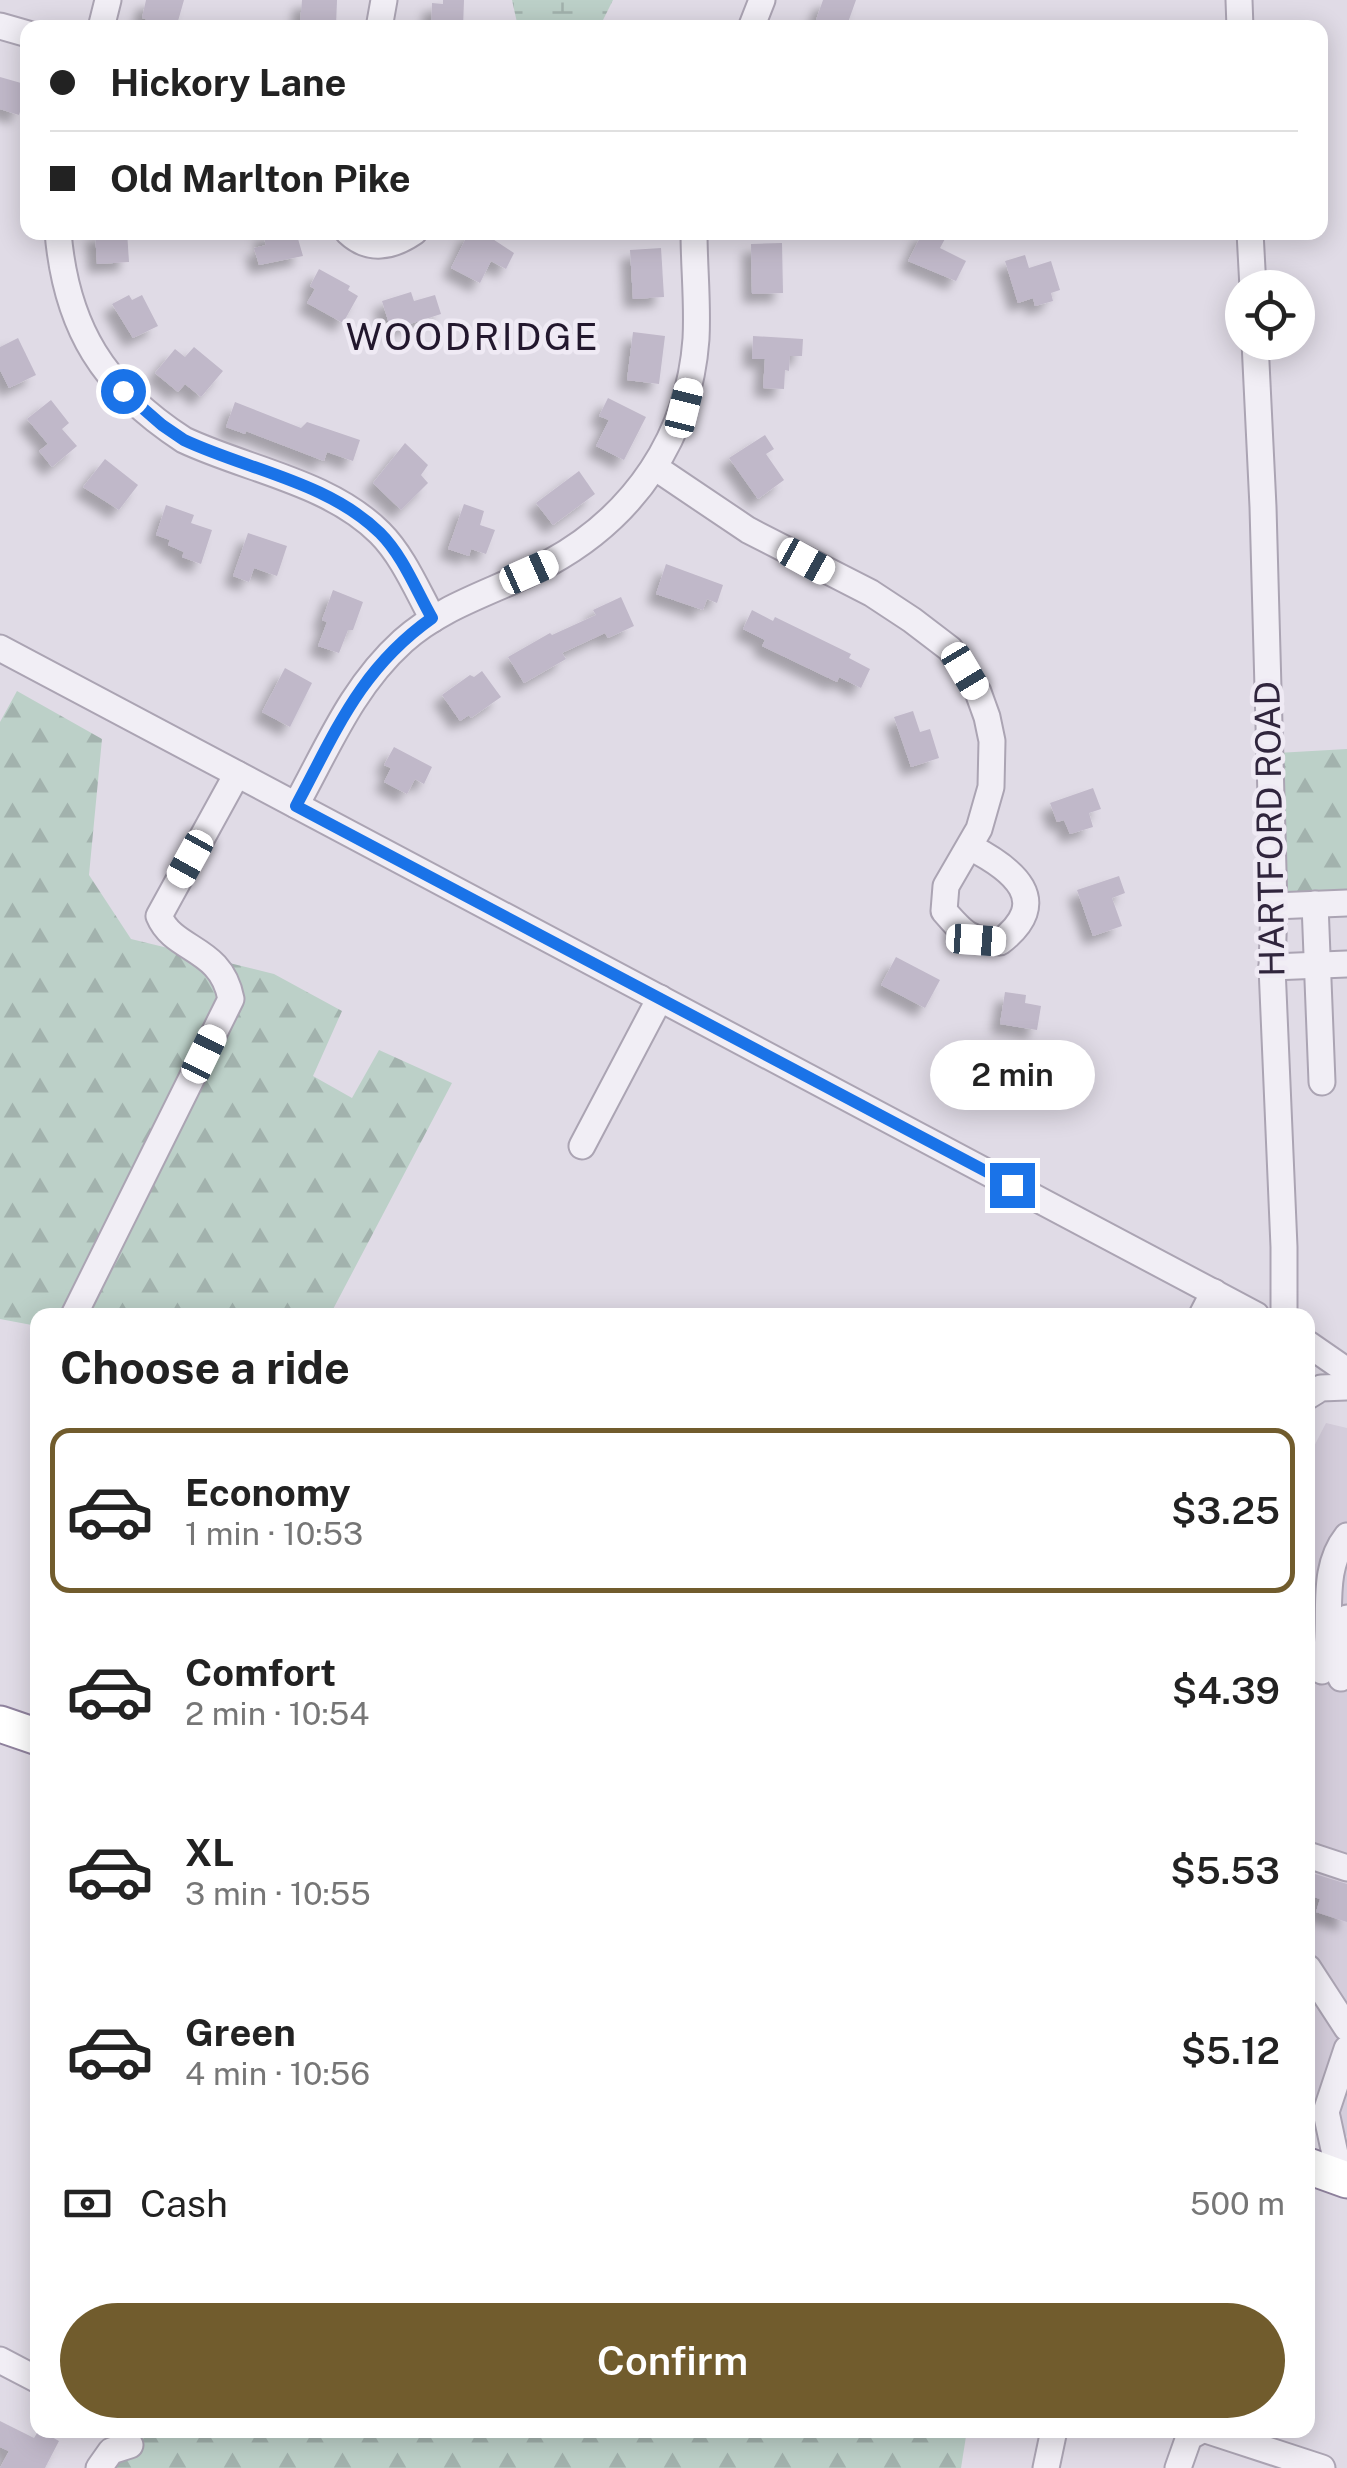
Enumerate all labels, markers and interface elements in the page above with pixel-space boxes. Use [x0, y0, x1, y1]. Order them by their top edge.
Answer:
text: Hickory Lane [110, 60, 346, 105]
text: Old Marlton Pike [110, 156, 411, 201]
map controls [1225, 270, 1315, 360]
button: locate [1225, 270, 1315, 360]
district label: WOODRIDGE [346, 314, 600, 359]
route start [101, 369, 146, 414]
car [662, 375, 706, 441]
car [772, 533, 840, 589]
car [495, 546, 563, 598]
car [937, 638, 993, 704]
street label: HARTFORD ROAD [1246, 681, 1293, 977]
car [162, 825, 218, 893]
car [945, 923, 1007, 957]
car [177, 1020, 231, 1088]
callout: 2 min [930, 1040, 1094, 1110]
text: 2 min [971, 1056, 1054, 1093]
route end [990, 1163, 1035, 1208]
text: Choose a ride [60, 1341, 350, 1394]
icon: car [65, 1466, 155, 1556]
text: Economy [185, 1470, 351, 1515]
text: $3.25 [1171, 1488, 1280, 1533]
text: 1 min · 10:53 [185, 1515, 363, 1552]
icon: car [65, 1646, 155, 1736]
text: Comfort [185, 1650, 336, 1695]
text: $4.39 [1172, 1668, 1280, 1713]
text: 2 min · 10:54 [185, 1695, 369, 1732]
icon: car [65, 1826, 155, 1916]
text: XL [185, 1830, 234, 1875]
text: $5.53 [1170, 1848, 1280, 1893]
text: 3 min · 10:55 [185, 1875, 371, 1912]
icon: car [65, 2006, 155, 2096]
text: Green [185, 2010, 296, 2055]
text: $5.12 [1181, 2028, 1280, 2073]
text: 4 min · 10:56 [185, 2055, 370, 2092]
icon: cash [60, 2176, 115, 2231]
text: Cash [140, 2181, 228, 2226]
text: 500 m [1190, 2185, 1285, 2222]
button: Confirm [60, 2303, 1285, 2418]

